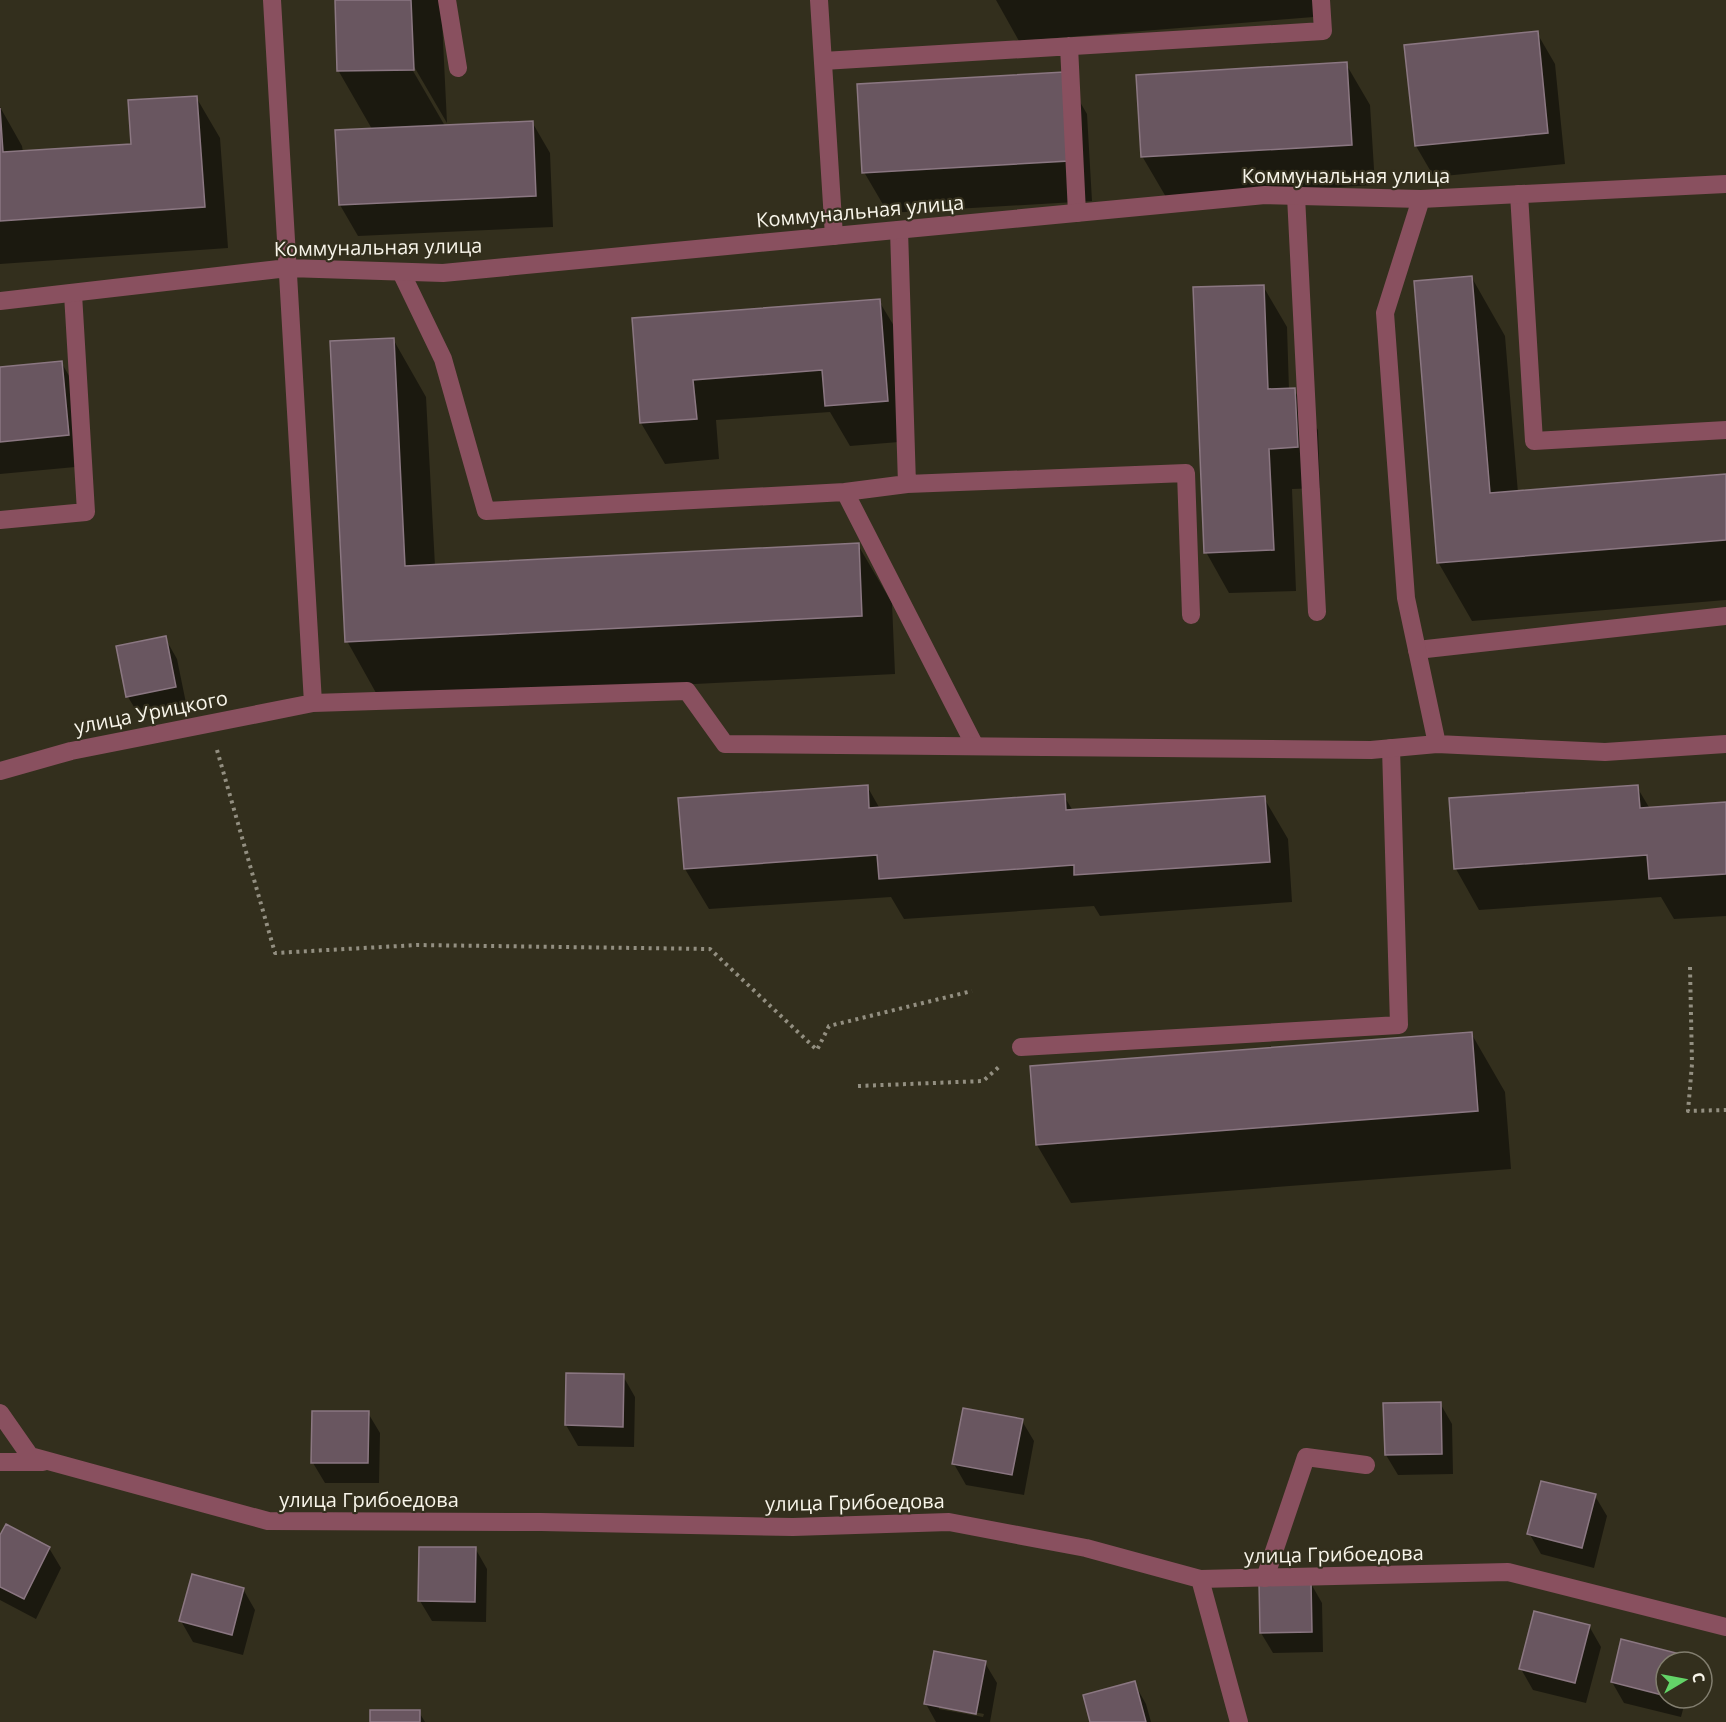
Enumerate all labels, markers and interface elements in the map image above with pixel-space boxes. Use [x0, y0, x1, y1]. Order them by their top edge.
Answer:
street label: Коммунальная улица [1242, 162, 1450, 189]
street label: Коммунальная улица [755, 188, 965, 234]
street label: Коммунальная улица [274, 232, 482, 262]
street label: улица Урицкого [72, 684, 230, 740]
street label: улица Грибоедова [279, 1486, 459, 1513]
street label: улица Грибоедова [765, 1487, 945, 1517]
street label: улица Грибоедова [1244, 1539, 1424, 1569]
north arrow [1654, 1650, 1714, 1710]
text: С [1687, 1670, 1710, 1684]

